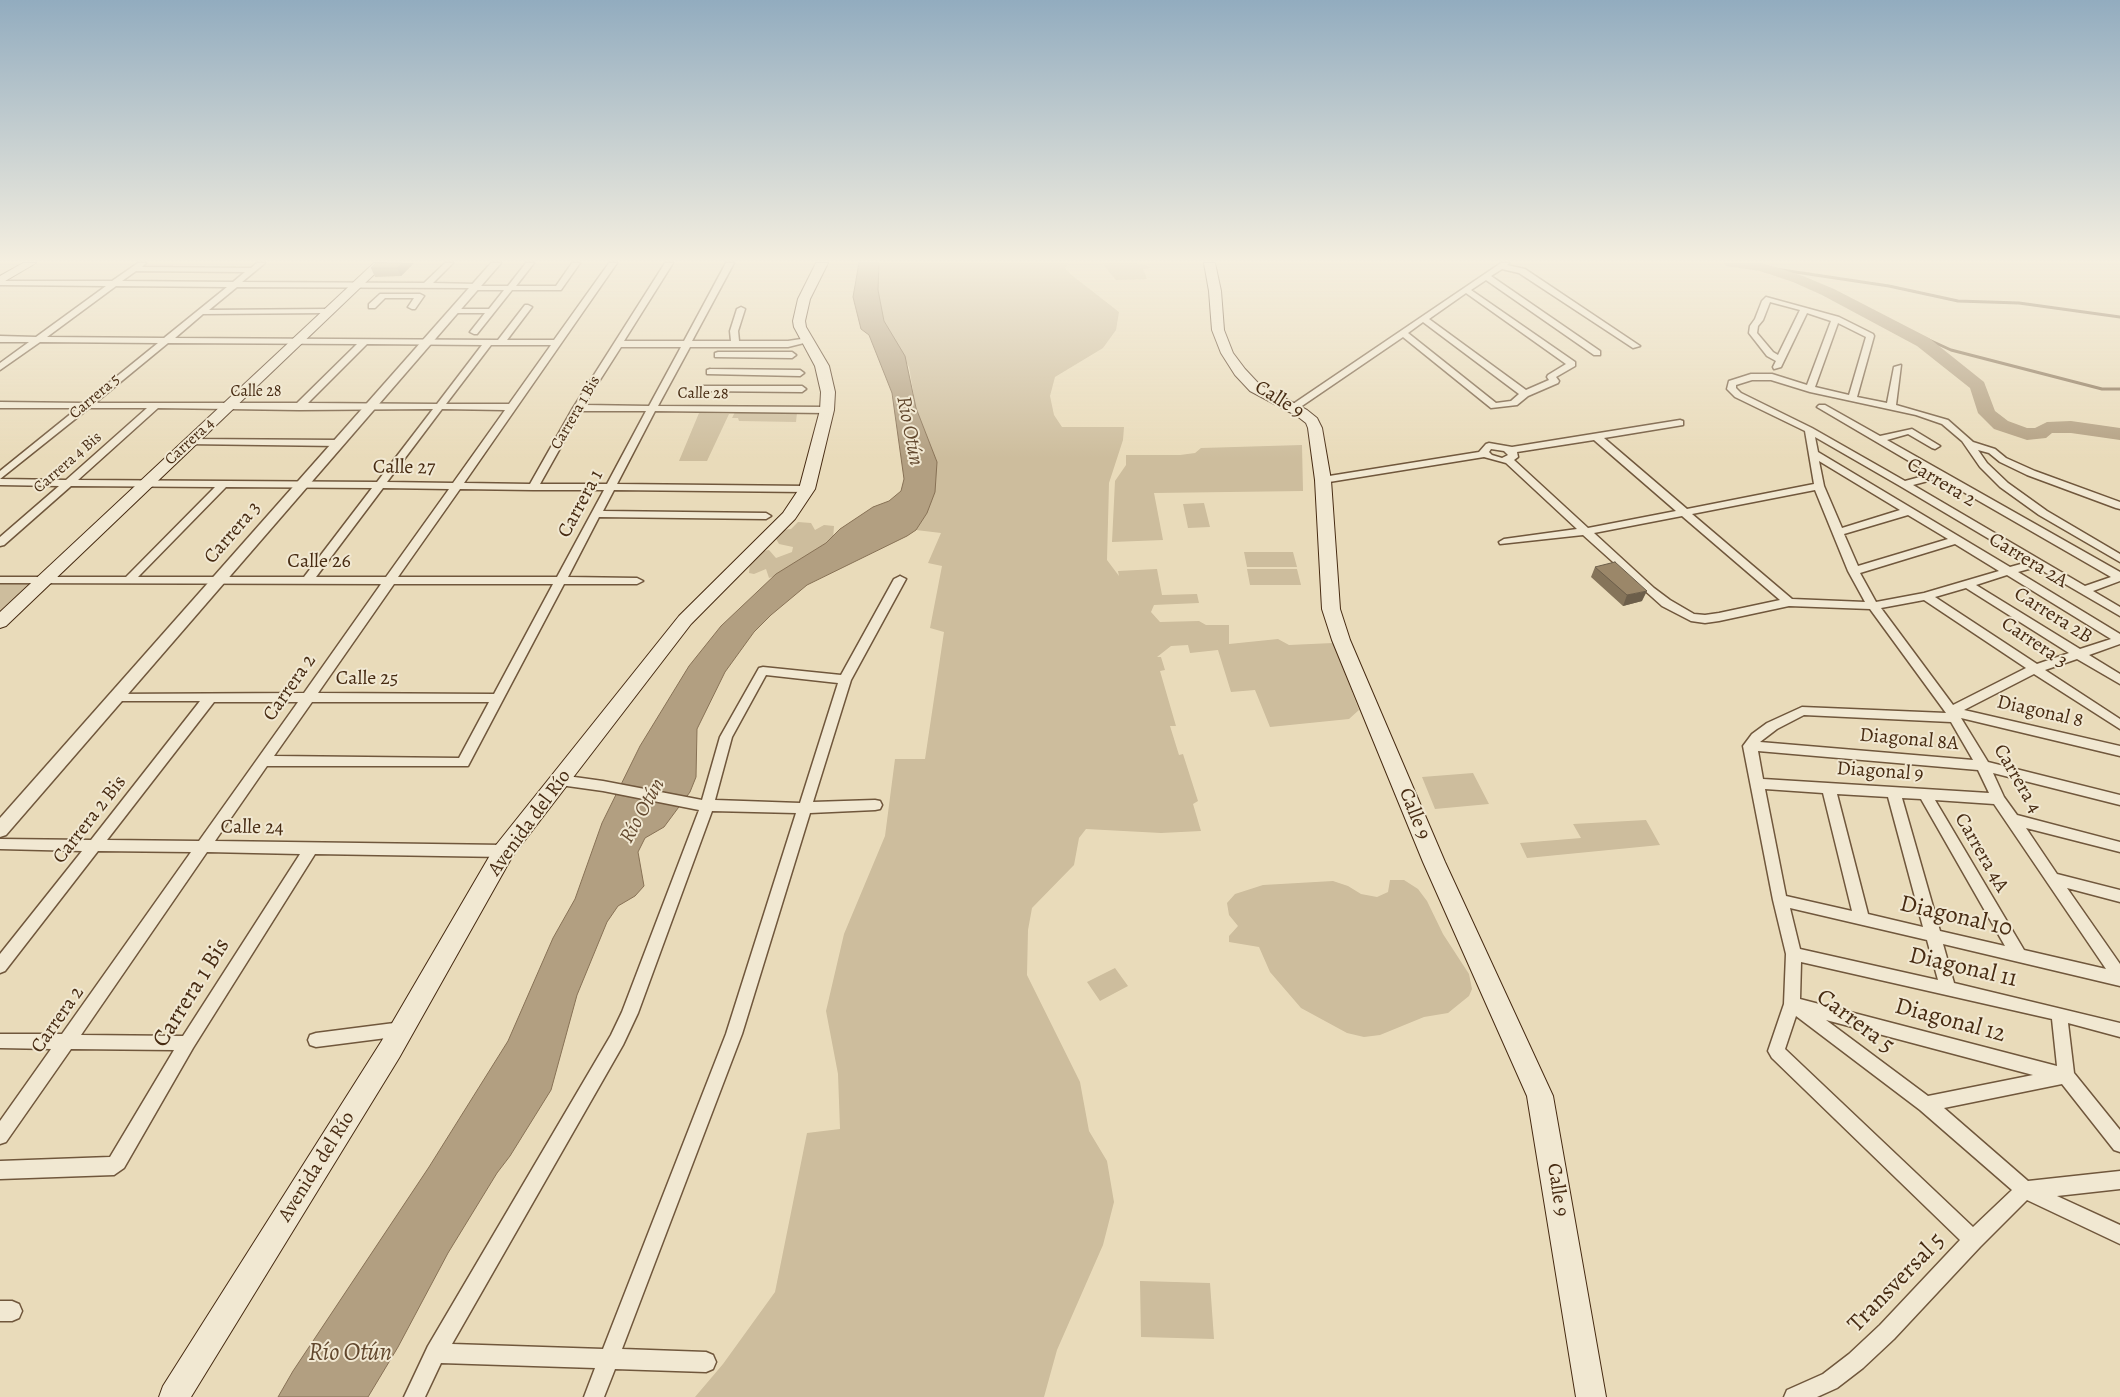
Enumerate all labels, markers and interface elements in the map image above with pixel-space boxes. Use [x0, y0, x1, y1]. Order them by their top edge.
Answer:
street label: Carrera 5 [66, 370, 124, 424]
street label: Carrera 1 Bis [547, 373, 605, 453]
street label: Calle 9 [1250, 376, 1308, 424]
street label: Calle 28 [231, 382, 281, 402]
street label: Calle 28 [677, 384, 729, 404]
water label: Río Otún [890, 394, 928, 468]
street label: Carrera 4 [161, 414, 219, 470]
street label: Carrera 4 Bis [30, 428, 106, 498]
street label: Carrera 2 [1902, 453, 1980, 513]
street label: Calle 27 [373, 455, 435, 481]
street label: Carrera 1 [553, 466, 609, 542]
street label: Carrera 3 [199, 497, 267, 569]
street label: Carrera 2A [1984, 528, 2072, 594]
street label: Calle 26 [287, 550, 351, 574]
street label: Carrera 2B [2009, 582, 2097, 650]
street label: Carrera 3 [1996, 612, 2072, 674]
street label: Carrera 2 [258, 650, 322, 726]
street label: Calle 25 [336, 667, 398, 691]
street label: Diagonal 8 [1995, 690, 2085, 734]
street label: Diagonal 8A [1858, 724, 1960, 756]
street label: Carrera 4 [1988, 740, 2046, 818]
street label: Diagonal 9 [1836, 757, 1924, 787]
street label: Avenida del Río [483, 765, 577, 881]
street label: Carrera 2 Bis [48, 771, 132, 869]
water label: Río Otún [615, 774, 671, 848]
street label: Calle 9 [1393, 785, 1435, 843]
street label: Carrera 4A [1949, 809, 2013, 897]
street label: Calle 24 [220, 815, 284, 841]
street label: Diagonal 10 [1897, 890, 2015, 944]
street label: Carrera 1 Bis [147, 933, 237, 1053]
street label: Diagonal 11 [1906, 942, 2020, 994]
street label: Carrera 2 [26, 982, 90, 1058]
street label: Carrera 5 [1810, 983, 1900, 1061]
street label: Diagonal 12 [1892, 992, 2008, 1050]
street label: Avenida del Río [274, 1107, 360, 1227]
street label: Calle 9 [1541, 1162, 1573, 1218]
street label: Transversal 5 [1842, 1227, 1952, 1339]
water label: Río Otún [308, 1339, 392, 1369]

